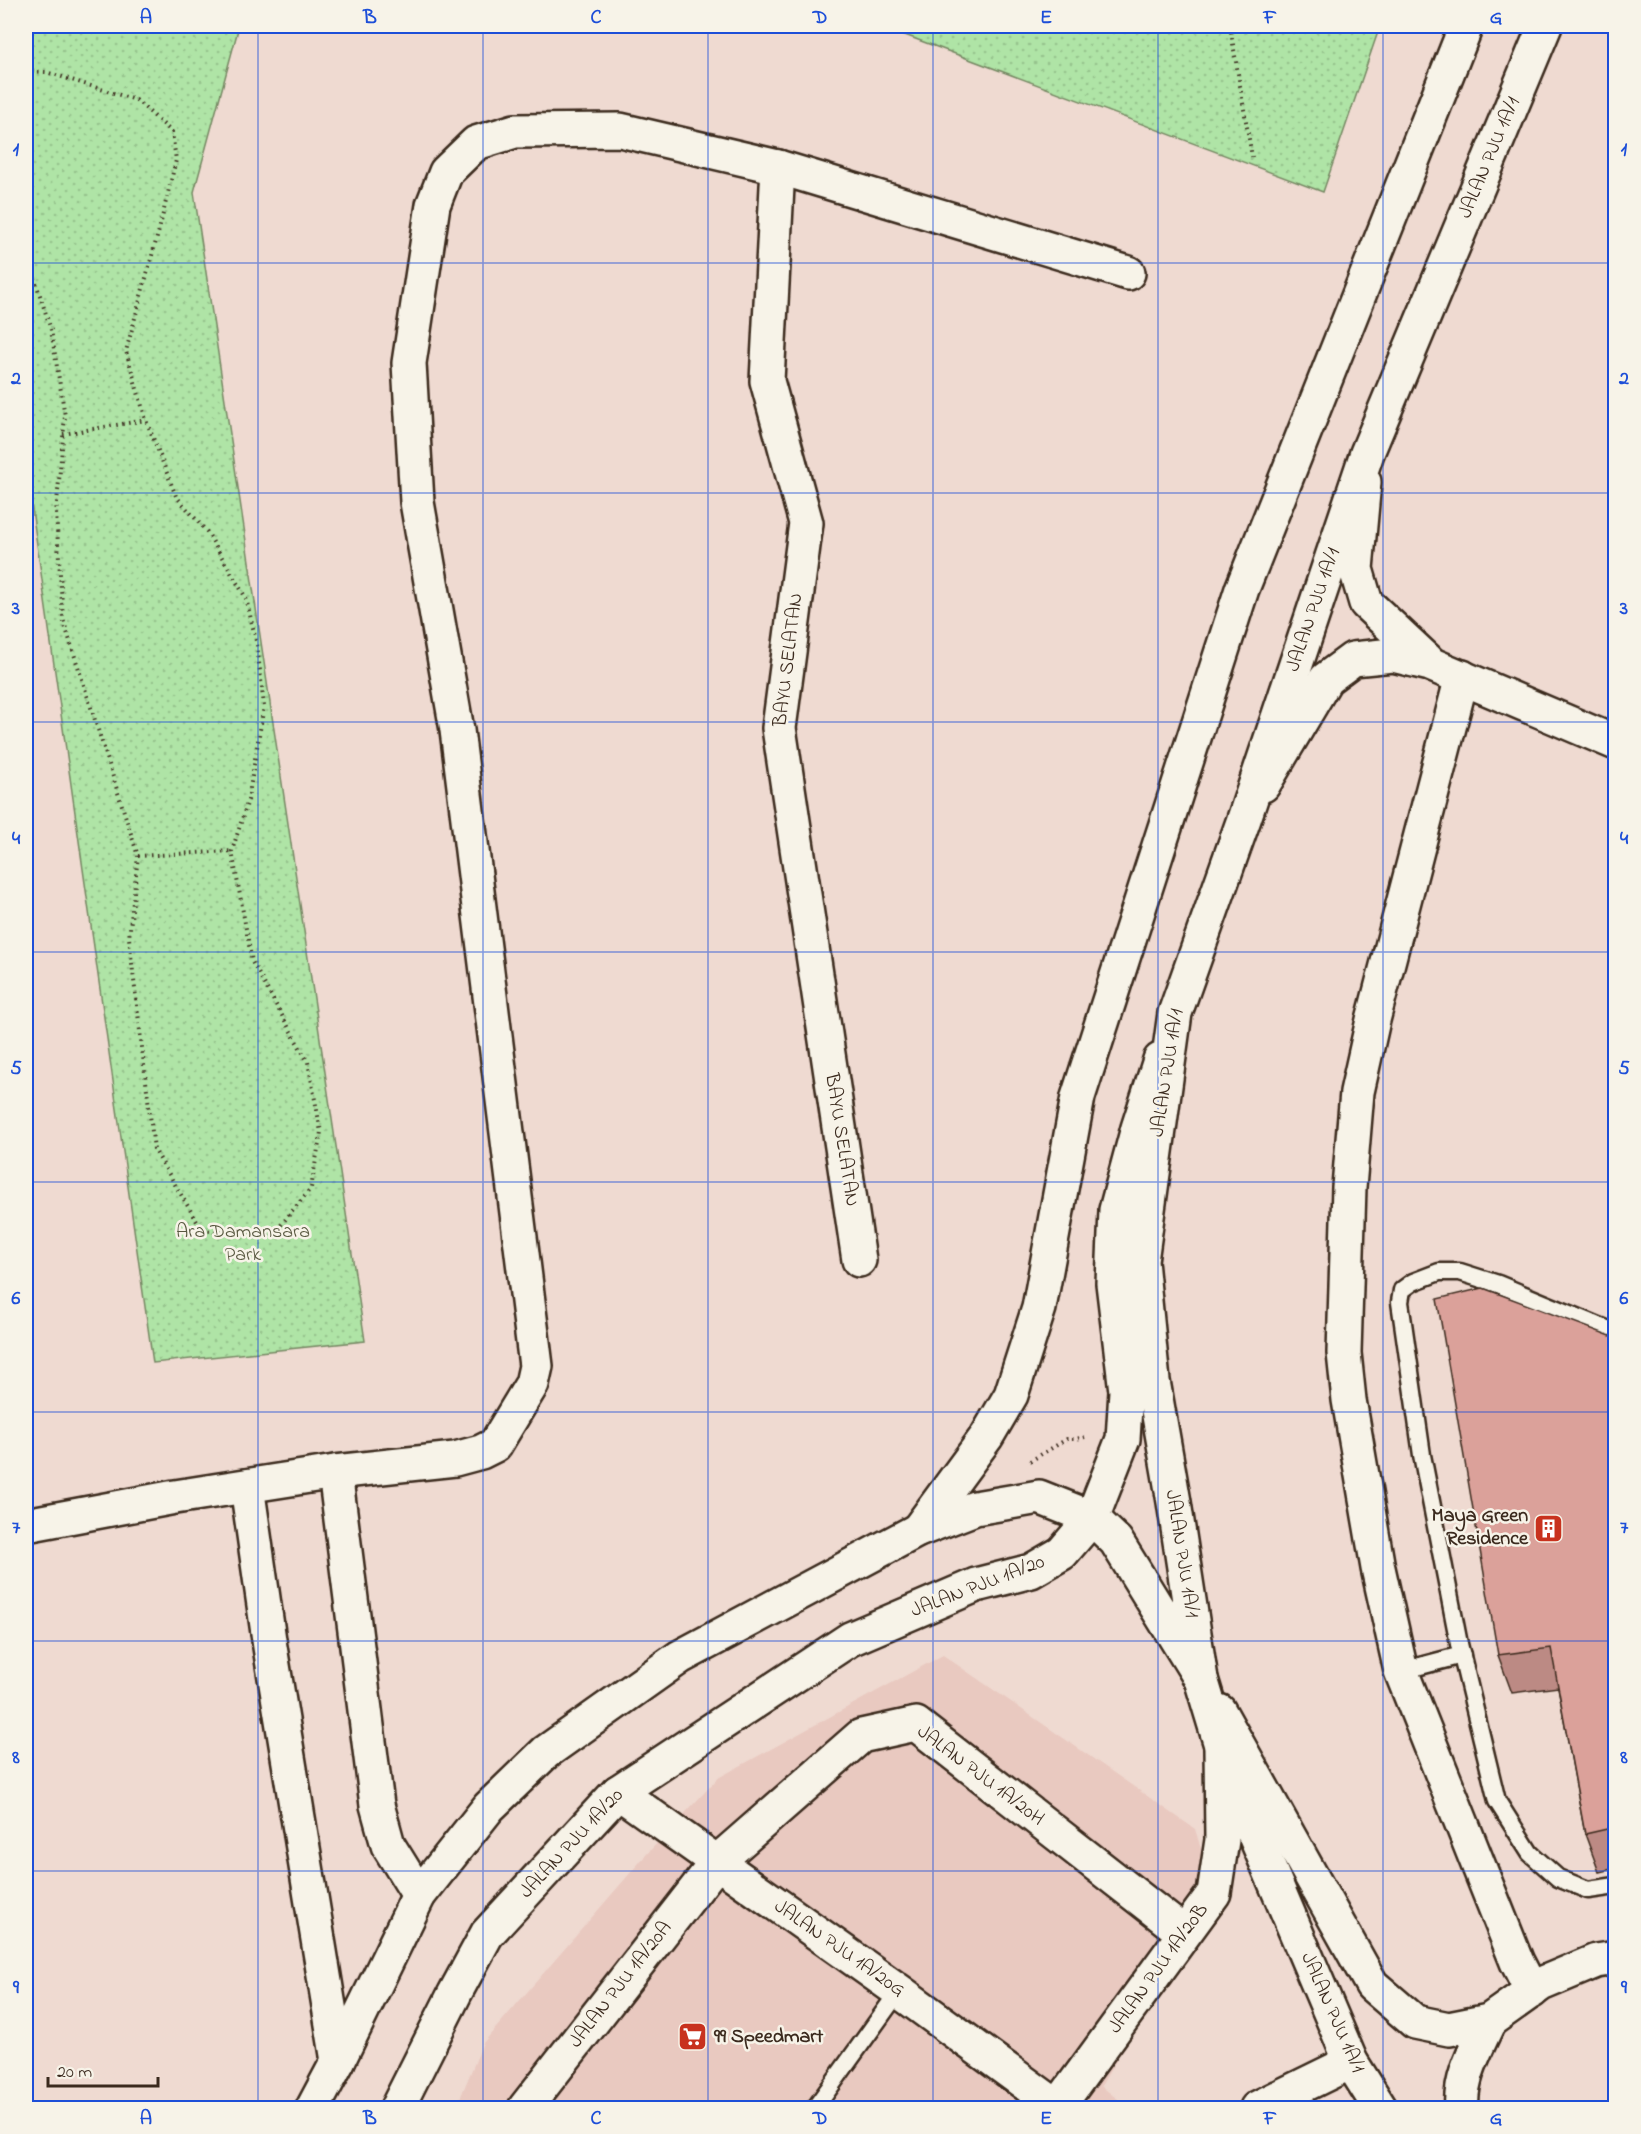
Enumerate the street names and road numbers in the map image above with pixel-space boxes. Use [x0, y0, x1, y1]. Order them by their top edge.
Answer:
street label: JALAN PJU 1A/1 [1451, 93, 1529, 223]
street label: JALAN PJU 1A/1 [1279, 544, 1349, 676]
street label: BAYU SELATAN [766, 591, 812, 730]
street label: JALAN PJU 1A/1 [1144, 1007, 1192, 1139]
street label: BAYU SELATAN [816, 1070, 866, 1209]
street label: JALAN PJU 1A/1 [1157, 1488, 1205, 1620]
street label: JALAN PJU 1A/20 [907, 1548, 1050, 1626]
street label: JALAN PJU 1A/20H [910, 1718, 1050, 1834]
street label: JALAN PJU 1A/20 [513, 1782, 631, 1906]
street label: JALAN PJU 1A/20G [768, 1893, 910, 2005]
street label: JALAN PJU 1A/20B [1102, 1898, 1216, 2040]
street label: JALAN PJU 1A/20A [562, 1915, 680, 2055]
street label: JALAN PJU 1A/1 [1292, 1948, 1372, 2078]

